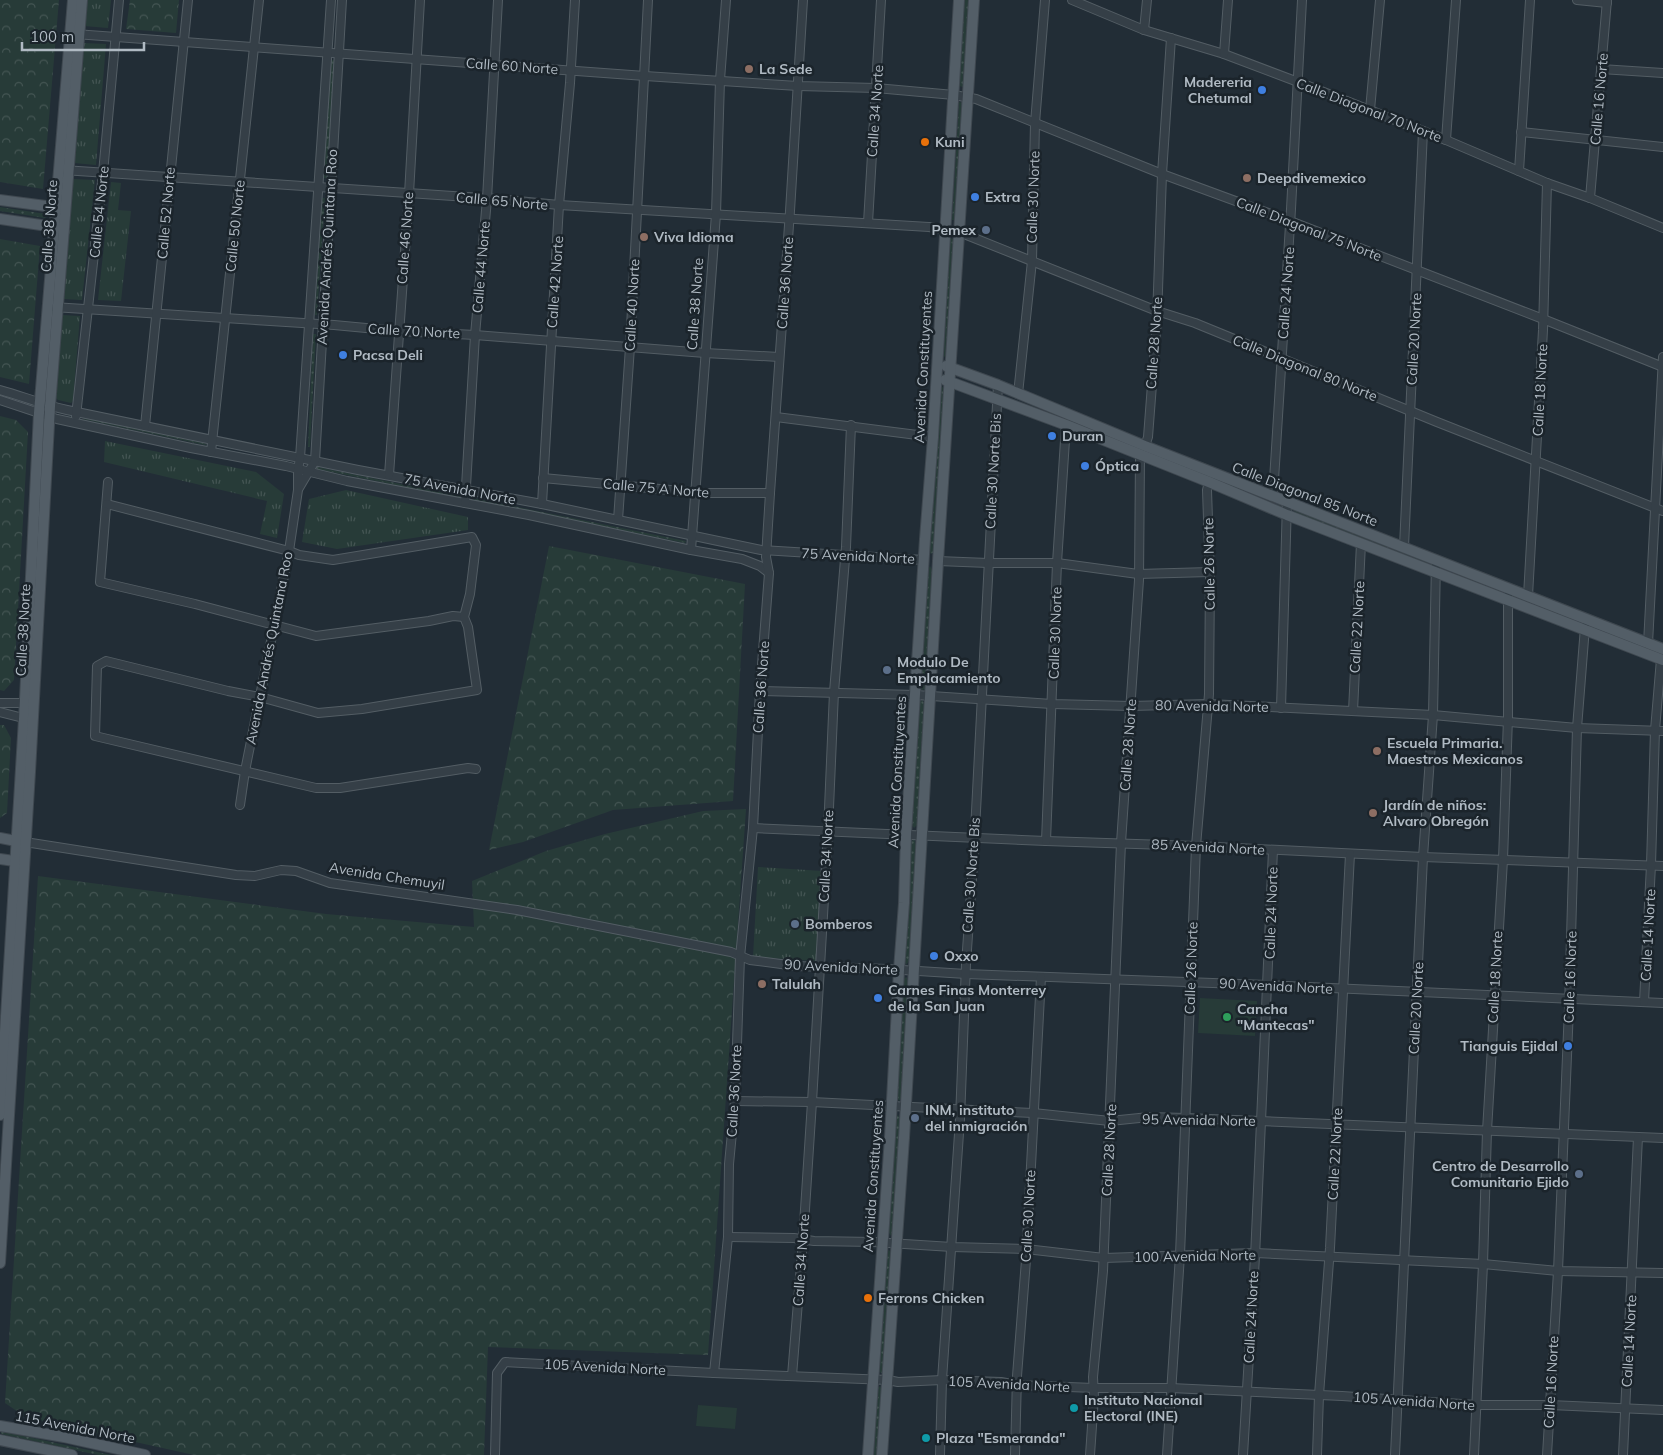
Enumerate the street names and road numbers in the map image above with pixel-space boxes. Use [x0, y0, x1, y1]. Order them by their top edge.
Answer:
street label: Calle 16 Norte [1586, 52, 1612, 146]
street label: Calle 60 Norte [465, 54, 559, 78]
street label: Calle 34 Norte [863, 64, 887, 158]
street label: Calle Diagonal 70 Norte [1294, 74, 1444, 146]
street label: Avenida Andrés Quintana Roo [313, 148, 341, 346]
street label: Calle 30 Norte [1022, 150, 1044, 244]
street label: Calle 54 Norte [85, 165, 113, 259]
street label: Calle 52 Norte [153, 166, 179, 260]
street label: Calle 38 Norte [37, 179, 61, 273]
street label: Calle 50 Norte [221, 179, 249, 273]
street label: Calle 65 Norte [455, 188, 549, 214]
street label: Calle 46 Norte [393, 191, 417, 285]
street label: Calle Diagonal 75 Norte [1234, 193, 1384, 265]
street label: Calle 44 Norte [468, 220, 494, 314]
street label: Calle 42 Norte [543, 235, 567, 329]
street label: Calle 36 Norte [773, 236, 797, 330]
street label: Calle 24 Norte [1274, 246, 1298, 340]
street label: Calle 38 Norte [683, 257, 707, 351]
street label: Calle 40 Norte [621, 258, 643, 352]
street label: Avenida Constituyentes [910, 290, 936, 444]
street label: Calle 20 Norte [1403, 292, 1425, 386]
street label: Calle 28 Norte [1142, 296, 1166, 390]
street label: Calle 70 Norte [367, 320, 461, 342]
street label: Calle Diagonal 80 Norte [1230, 331, 1380, 405]
street label: Calle 18 Norte [1529, 343, 1551, 437]
street label: Calle 30 Norte Bis [981, 413, 1005, 529]
street label: Calle Diagonal 85 Norte [1230, 458, 1380, 530]
street label: 75 Avenida Norte [402, 469, 518, 509]
street label: Calle 75 A Norte [602, 474, 710, 502]
street label: Calle 26 Norte [1199, 518, 1219, 610]
street label: 75 Avenida Norte [801, 544, 915, 568]
street label: Avenida Andrés Quintana Roo [241, 550, 297, 746]
street label: Calle 22 Norte [1346, 580, 1368, 674]
street label: Calle 38 Norte [12, 583, 34, 677]
street label: Calle 30 Norte [1044, 586, 1066, 680]
street label: Calle 36 Norte [749, 640, 773, 734]
street label: Avenida Constituyentes [884, 695, 910, 849]
street label: 80 Avenida Norte [1155, 696, 1269, 716]
street label: Calle 28 Norte [1116, 698, 1140, 792]
street label: Calle 34 Norte [815, 809, 837, 903]
street label: Calle 30 Norte Bis [958, 816, 984, 933]
street label: 85 Avenida Norte [1151, 835, 1265, 859]
street label: Avenida Chemuyil [328, 858, 446, 894]
street label: Calle 24 Norte [1260, 866, 1282, 960]
street label: Calle 14 Norte [1637, 888, 1659, 982]
street label: Calle 26 Norte [1180, 921, 1202, 1015]
street label: Calle 18 Norte [1484, 930, 1506, 1024]
street label: Calle 16 Norte [1559, 930, 1581, 1024]
street label: 90 Avenida Norte [784, 955, 898, 979]
street label: Calle 20 Norte [1405, 961, 1427, 1055]
street label: 90 Avenida Norte [1219, 974, 1333, 998]
street label: Calle 36 Norte [723, 1044, 745, 1138]
street label: Avenida Constituyentes [859, 1099, 887, 1253]
street label: Calle 28 Norte [1098, 1103, 1120, 1197]
street label: Calle 22 Norte [1324, 1107, 1346, 1201]
street label: 95 Avenida Norte [1142, 1110, 1256, 1130]
street label: Calle 30 Norte [1017, 1169, 1039, 1263]
street label: Calle 34 Norte [789, 1213, 813, 1307]
street label: 100 Avenida Norte [1134, 1246, 1256, 1266]
street label: Calle 24 Norte [1240, 1270, 1262, 1364]
street label: Calle 14 Norte [1618, 1294, 1640, 1388]
street label: Calle 16 Norte [1540, 1335, 1562, 1429]
street label: 105 Avenida Norte [544, 1355, 666, 1379]
street label: 105 Avenida Norte [948, 1372, 1070, 1396]
street label: 105 Avenida Norte [1352, 1388, 1476, 1414]
street label: 115 Avenida Norte [13, 1407, 137, 1447]

